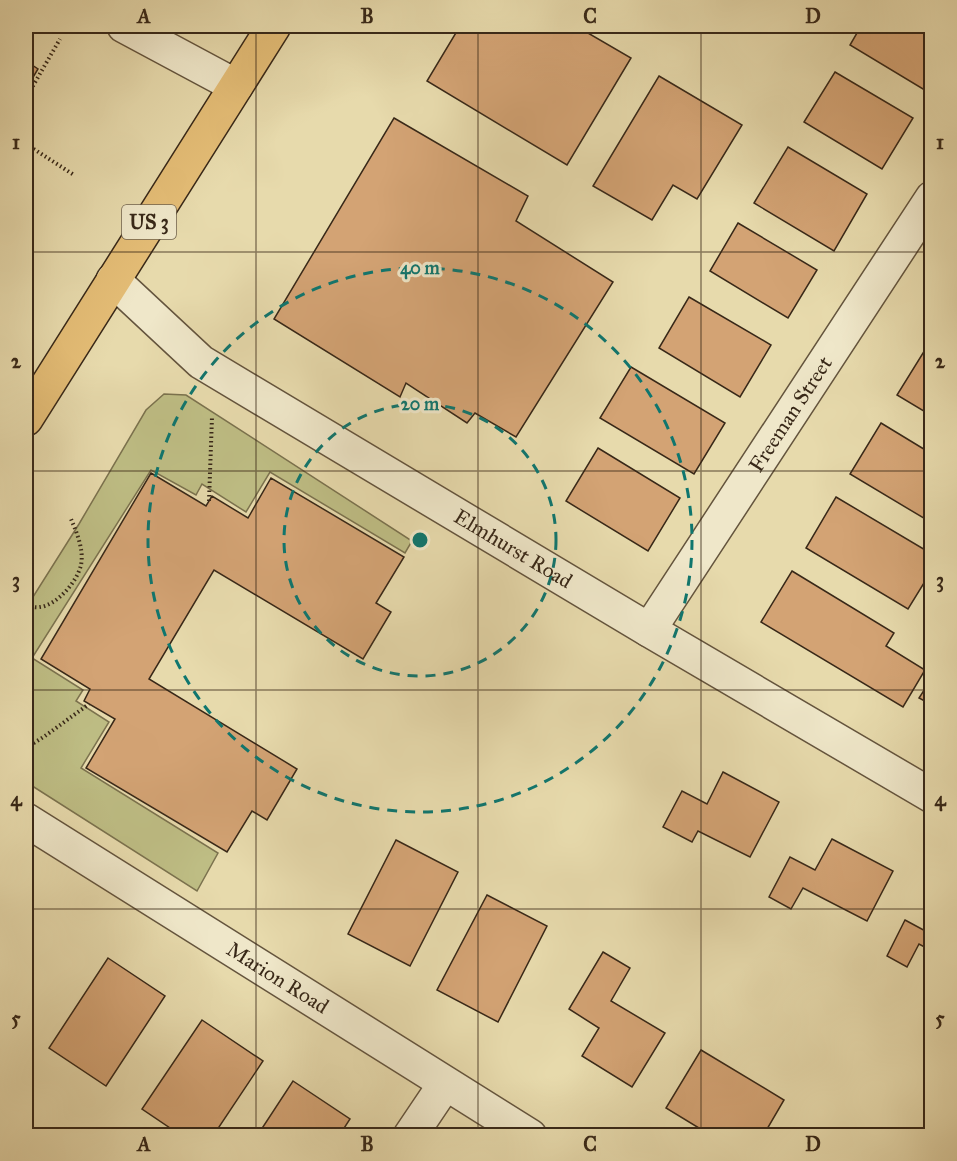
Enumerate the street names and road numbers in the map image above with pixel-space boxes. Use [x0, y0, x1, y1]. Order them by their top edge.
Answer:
road number: US 3 [122, 205, 176, 239]
street label: Freeman Street [743, 351, 838, 477]
street label: Elmhurst Road [449, 503, 577, 594]
street label: Marion Road [222, 936, 334, 1020]

